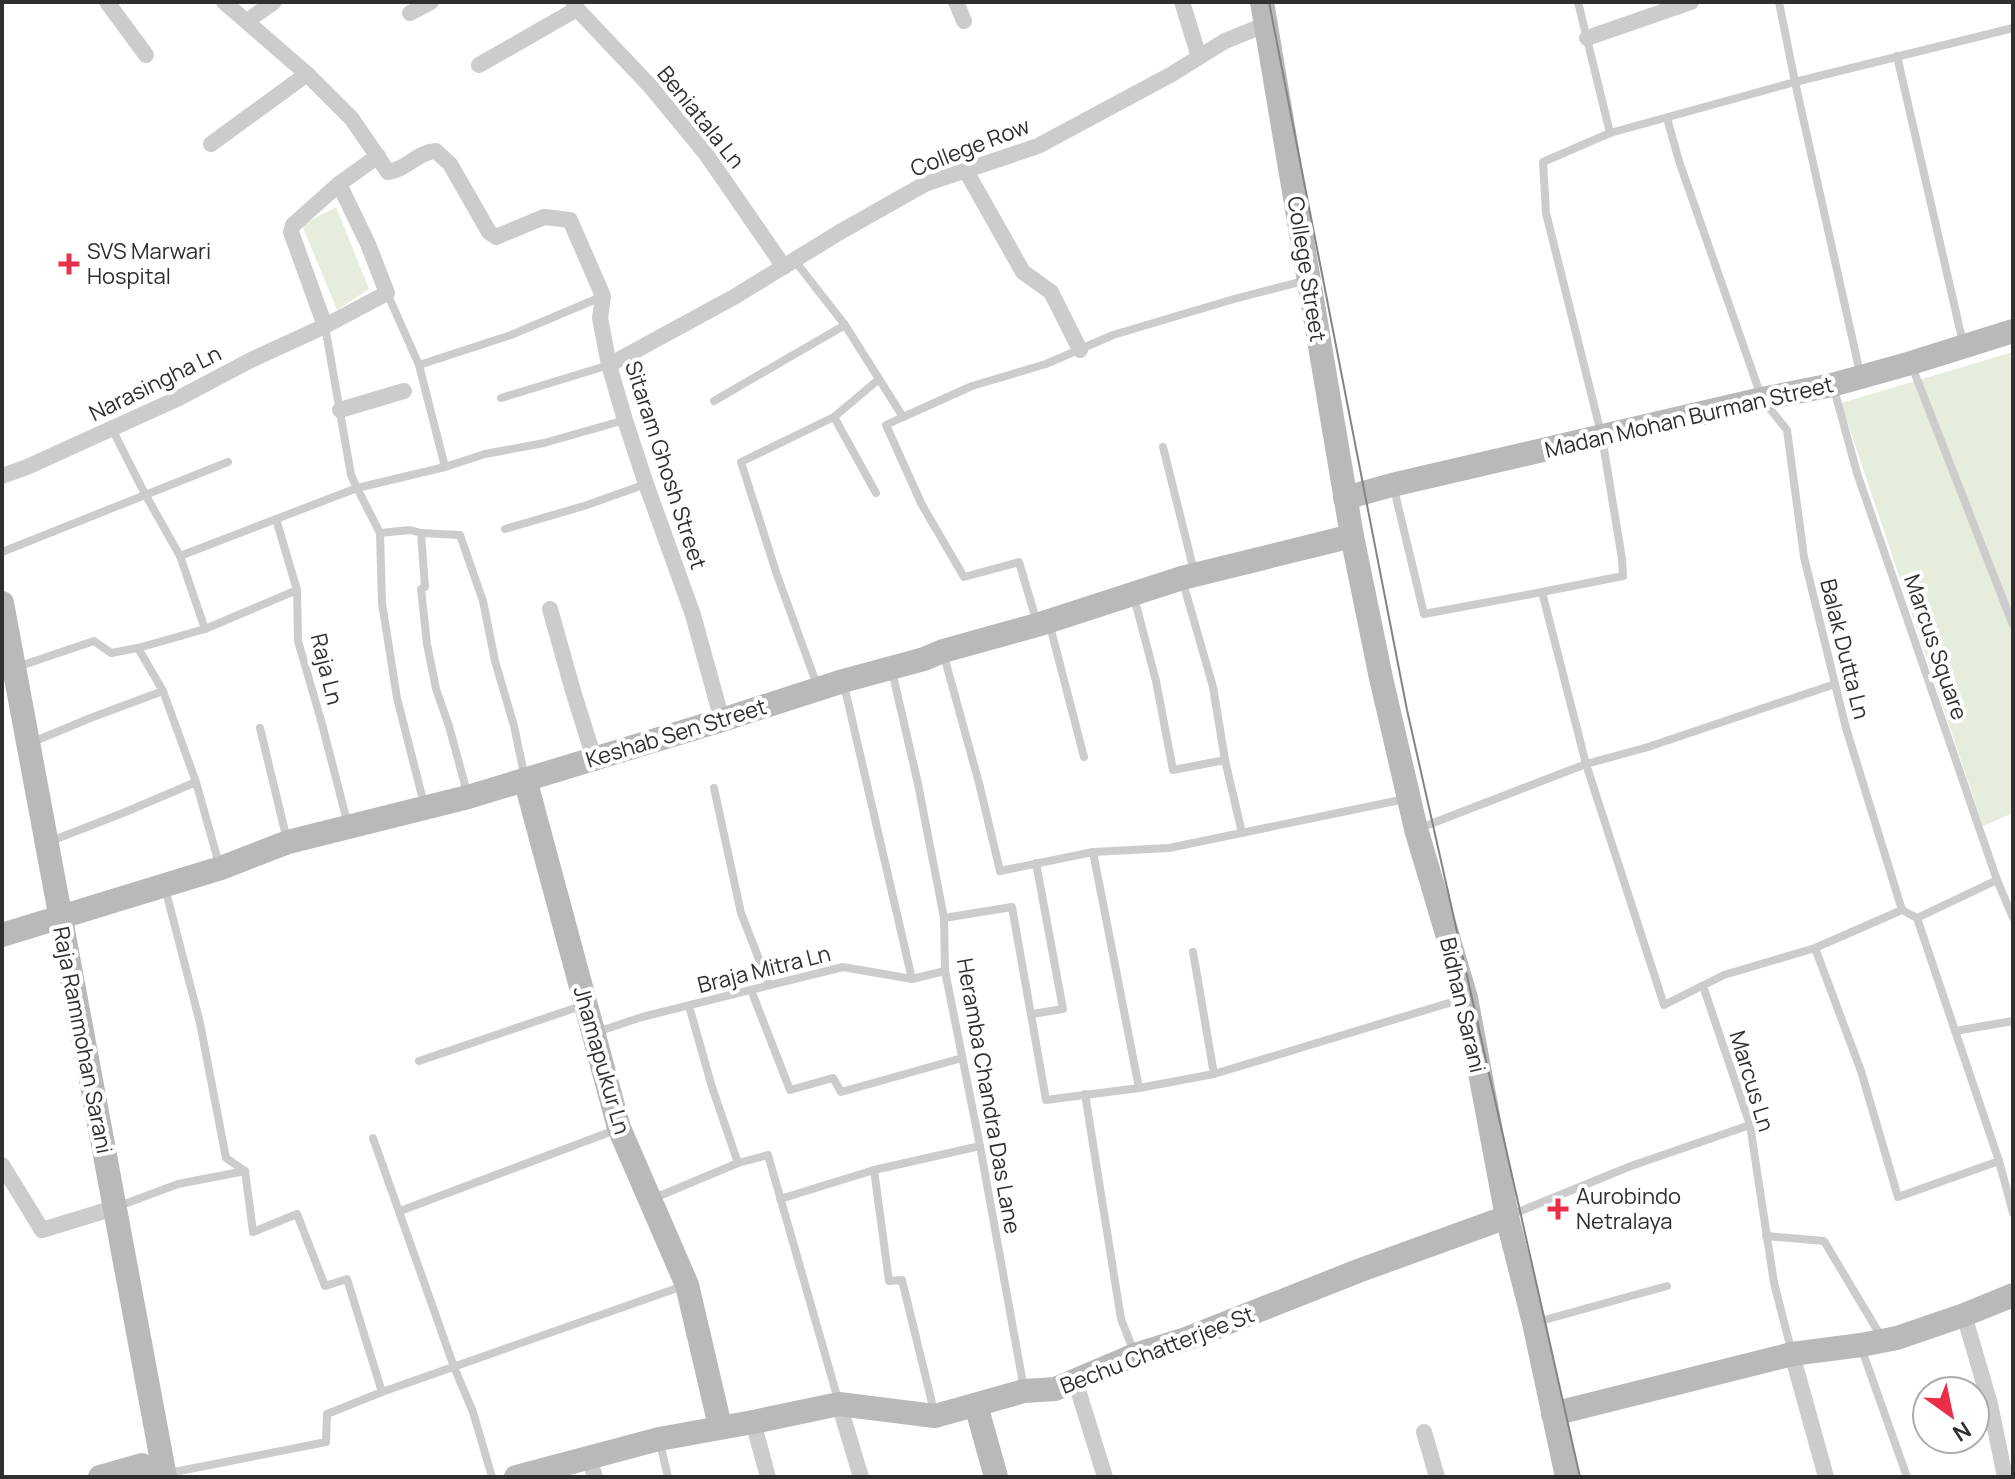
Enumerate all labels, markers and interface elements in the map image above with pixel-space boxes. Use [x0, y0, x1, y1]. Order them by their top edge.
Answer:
street label: Beniatala Ln [650, 60, 752, 174]
street label: College Row [906, 110, 1034, 183]
street label: College Street [1281, 194, 1333, 344]
place label: SVS Marwari Hospital [87, 236, 211, 291]
marker: SVS Marwari Hospital [58, 253, 80, 275]
street label: Narasingha Ln [84, 338, 226, 428]
street label: Sitaram Ghosh Street [618, 357, 714, 573]
street label: Madan Mohan Burman Street [1542, 369, 1836, 465]
street label: Marcus Square [1897, 570, 1975, 724]
street label: Balak Dutta Ln [1813, 576, 1877, 722]
street label: Raja Ln [304, 630, 350, 708]
street label: Keshab Sen Street [582, 691, 770, 775]
street label: Raja Rammohan Sarani [46, 924, 120, 1156]
street label: Bidhan Sarani [1433, 934, 1493, 1076]
street label: Braja Mitra Ln [694, 938, 834, 1000]
street label: Heramba Chandra Das Lane [950, 956, 1028, 1236]
street label: Jhamapukur Ln [566, 982, 638, 1138]
street label: Marcus Ln [1722, 1027, 1782, 1135]
place label: Aurobindo Netralaya [1576, 1181, 1681, 1236]
marker: Aurobindo Netralaya [1547, 1198, 1569, 1220]
street label: Bechu Chatterjee St [1056, 1299, 1258, 1401]
north arrow [1911, 1375, 1991, 1455]
text: N [1947, 1415, 1977, 1449]

